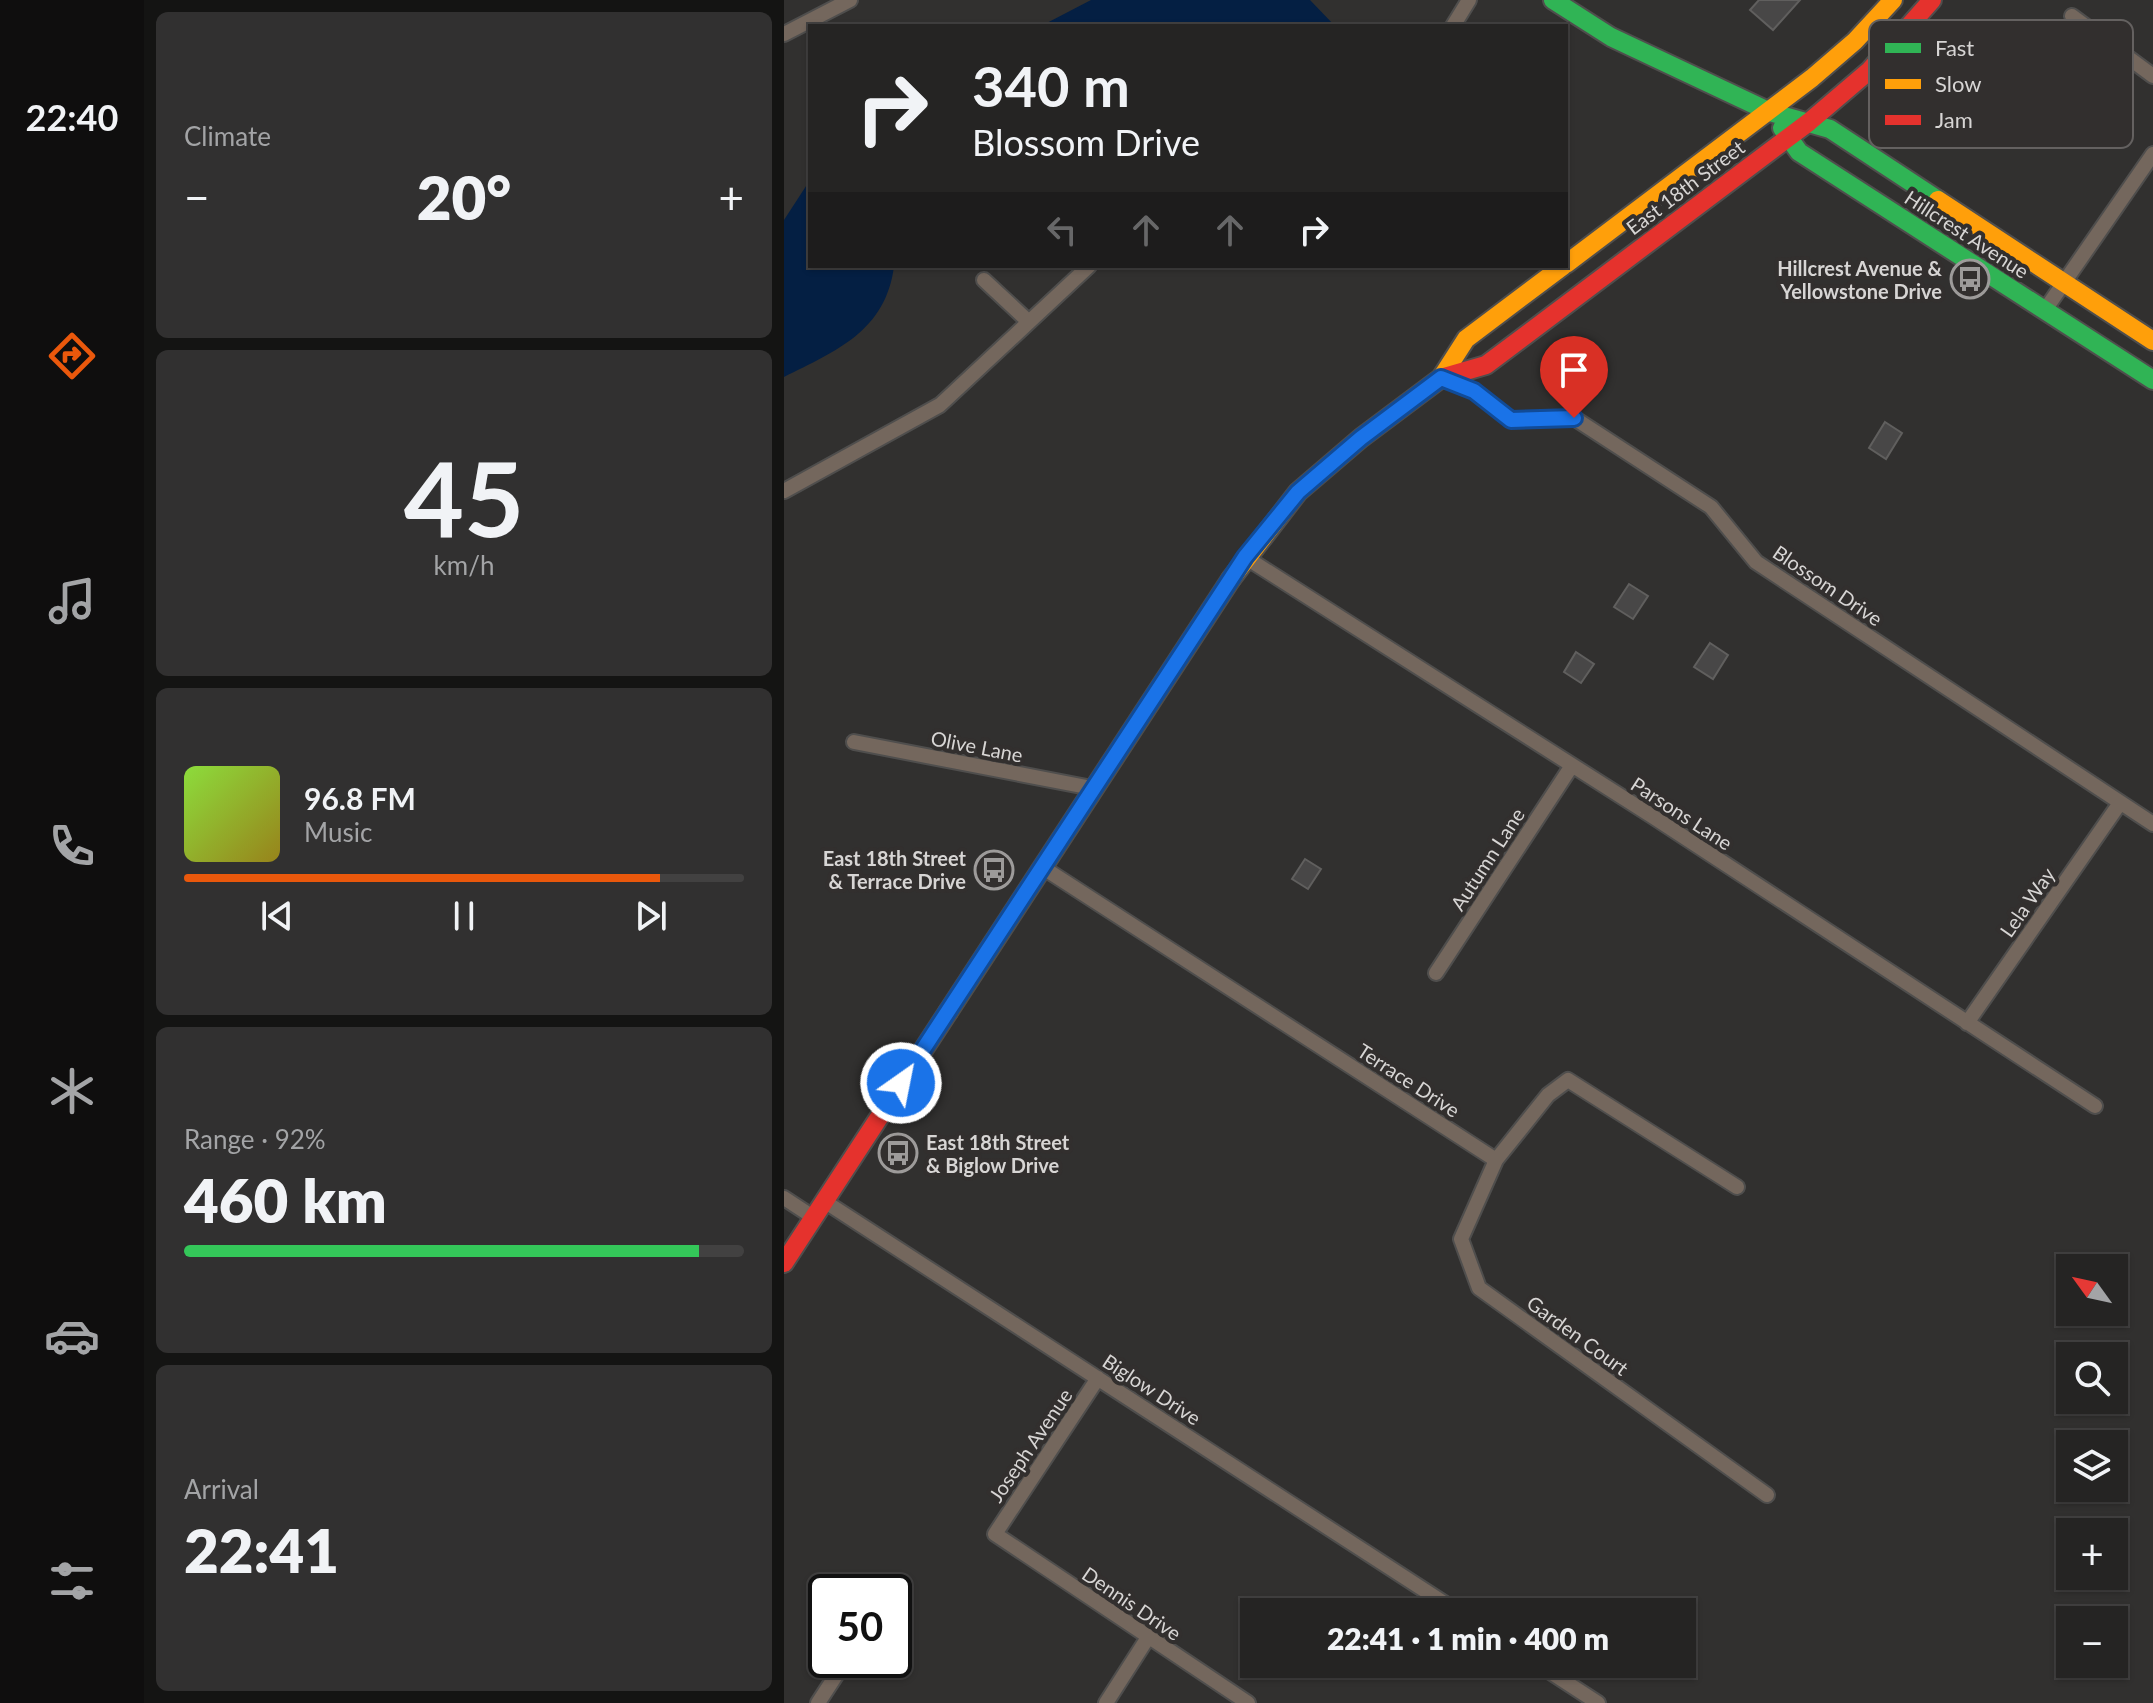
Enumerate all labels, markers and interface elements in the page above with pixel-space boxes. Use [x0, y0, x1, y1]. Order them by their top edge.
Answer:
legend [1869, 20, 2133, 148]
text: Fast [1935, 34, 1974, 61]
text: 340 m [972, 52, 1130, 119]
icon: right [840, 56, 944, 160]
text: Slow [1935, 70, 1982, 97]
text: 22:40 [26, 95, 118, 139]
text: Jam [1935, 106, 1973, 133]
text: Climate [184, 120, 271, 152]
text: Blossom Drive [972, 120, 1200, 164]
street label: East 18th Street [1621, 135, 1749, 239]
text: 20° [417, 161, 511, 233]
text: − [184, 171, 210, 223]
text: + [718, 171, 744, 223]
street label: Hillcrest Avenue [1901, 185, 2033, 283]
icon: left [1040, 208, 1084, 252]
icon: ahead [1124, 208, 1168, 252]
icon: ahead [1208, 208, 1252, 252]
icon: right [1292, 208, 1336, 252]
place label: Hillcrest Avenue & Yellowstone Drive [1777, 256, 1943, 303]
bus stop icon: Hillcrest Avenue & Yellowstone Drive [1949, 258, 1991, 300]
icon: directions [44, 328, 100, 384]
pin [1540, 336, 1608, 418]
icon: arrive [1552, 348, 1596, 392]
text: 45 [404, 434, 524, 559]
street label: Blossom Drive [1769, 540, 1887, 630]
text: km/h [434, 549, 494, 581]
icon: music [44, 573, 100, 629]
street label: Olive Lane [929, 725, 1025, 767]
street label: Parsons Lane [1627, 771, 1737, 855]
text: 96.8 FM [304, 780, 416, 816]
street label: Autumn Lane [1445, 803, 1529, 915]
text: Music [304, 816, 372, 848]
icon: phone [44, 818, 100, 874]
place label: East 18th Street & Terrace Drive [823, 846, 967, 893]
bus stop icon: East 18th Street & Terrace Drive [973, 849, 1015, 891]
street label: Lela Way [1994, 862, 2060, 941]
icon: previous [255, 894, 299, 938]
icon: pause [442, 894, 486, 938]
icon: next [629, 894, 673, 938]
street label: Terrace Drive [1353, 1038, 1465, 1122]
position arrow [859, 1041, 943, 1125]
icon: climate [44, 1063, 100, 1119]
text: Range · 92% [184, 1123, 326, 1155]
place label: East 18th Street & Biglow Drive [926, 1130, 1070, 1177]
bus stop icon: East 18th Street & Biglow Drive [877, 1132, 919, 1174]
text: 460 km [184, 1164, 387, 1236]
north arrow [2056, 1254, 2128, 1326]
map controls [2056, 1254, 2128, 1678]
street label: Garden Court [1523, 1290, 1633, 1380]
icon: car [44, 1308, 100, 1364]
button: search [2056, 1342, 2128, 1414]
street label: Biglow Drive [1099, 1348, 1205, 1430]
street label: Joseph Avenue [983, 1384, 1077, 1506]
button: layers [2056, 1430, 2128, 1502]
text: Arrival [184, 1473, 259, 1505]
text: 22:41 [184, 1514, 339, 1586]
button: + [2056, 1518, 2128, 1590]
icon: filters [44, 1553, 100, 1609]
street label: Dennis Drive [1078, 1561, 1186, 1645]
speed limit sign: 50 [808, 1574, 912, 1678]
button: − [2056, 1606, 2128, 1678]
text: 22:41 · 1 min · 400 m [1327, 1620, 1609, 1656]

